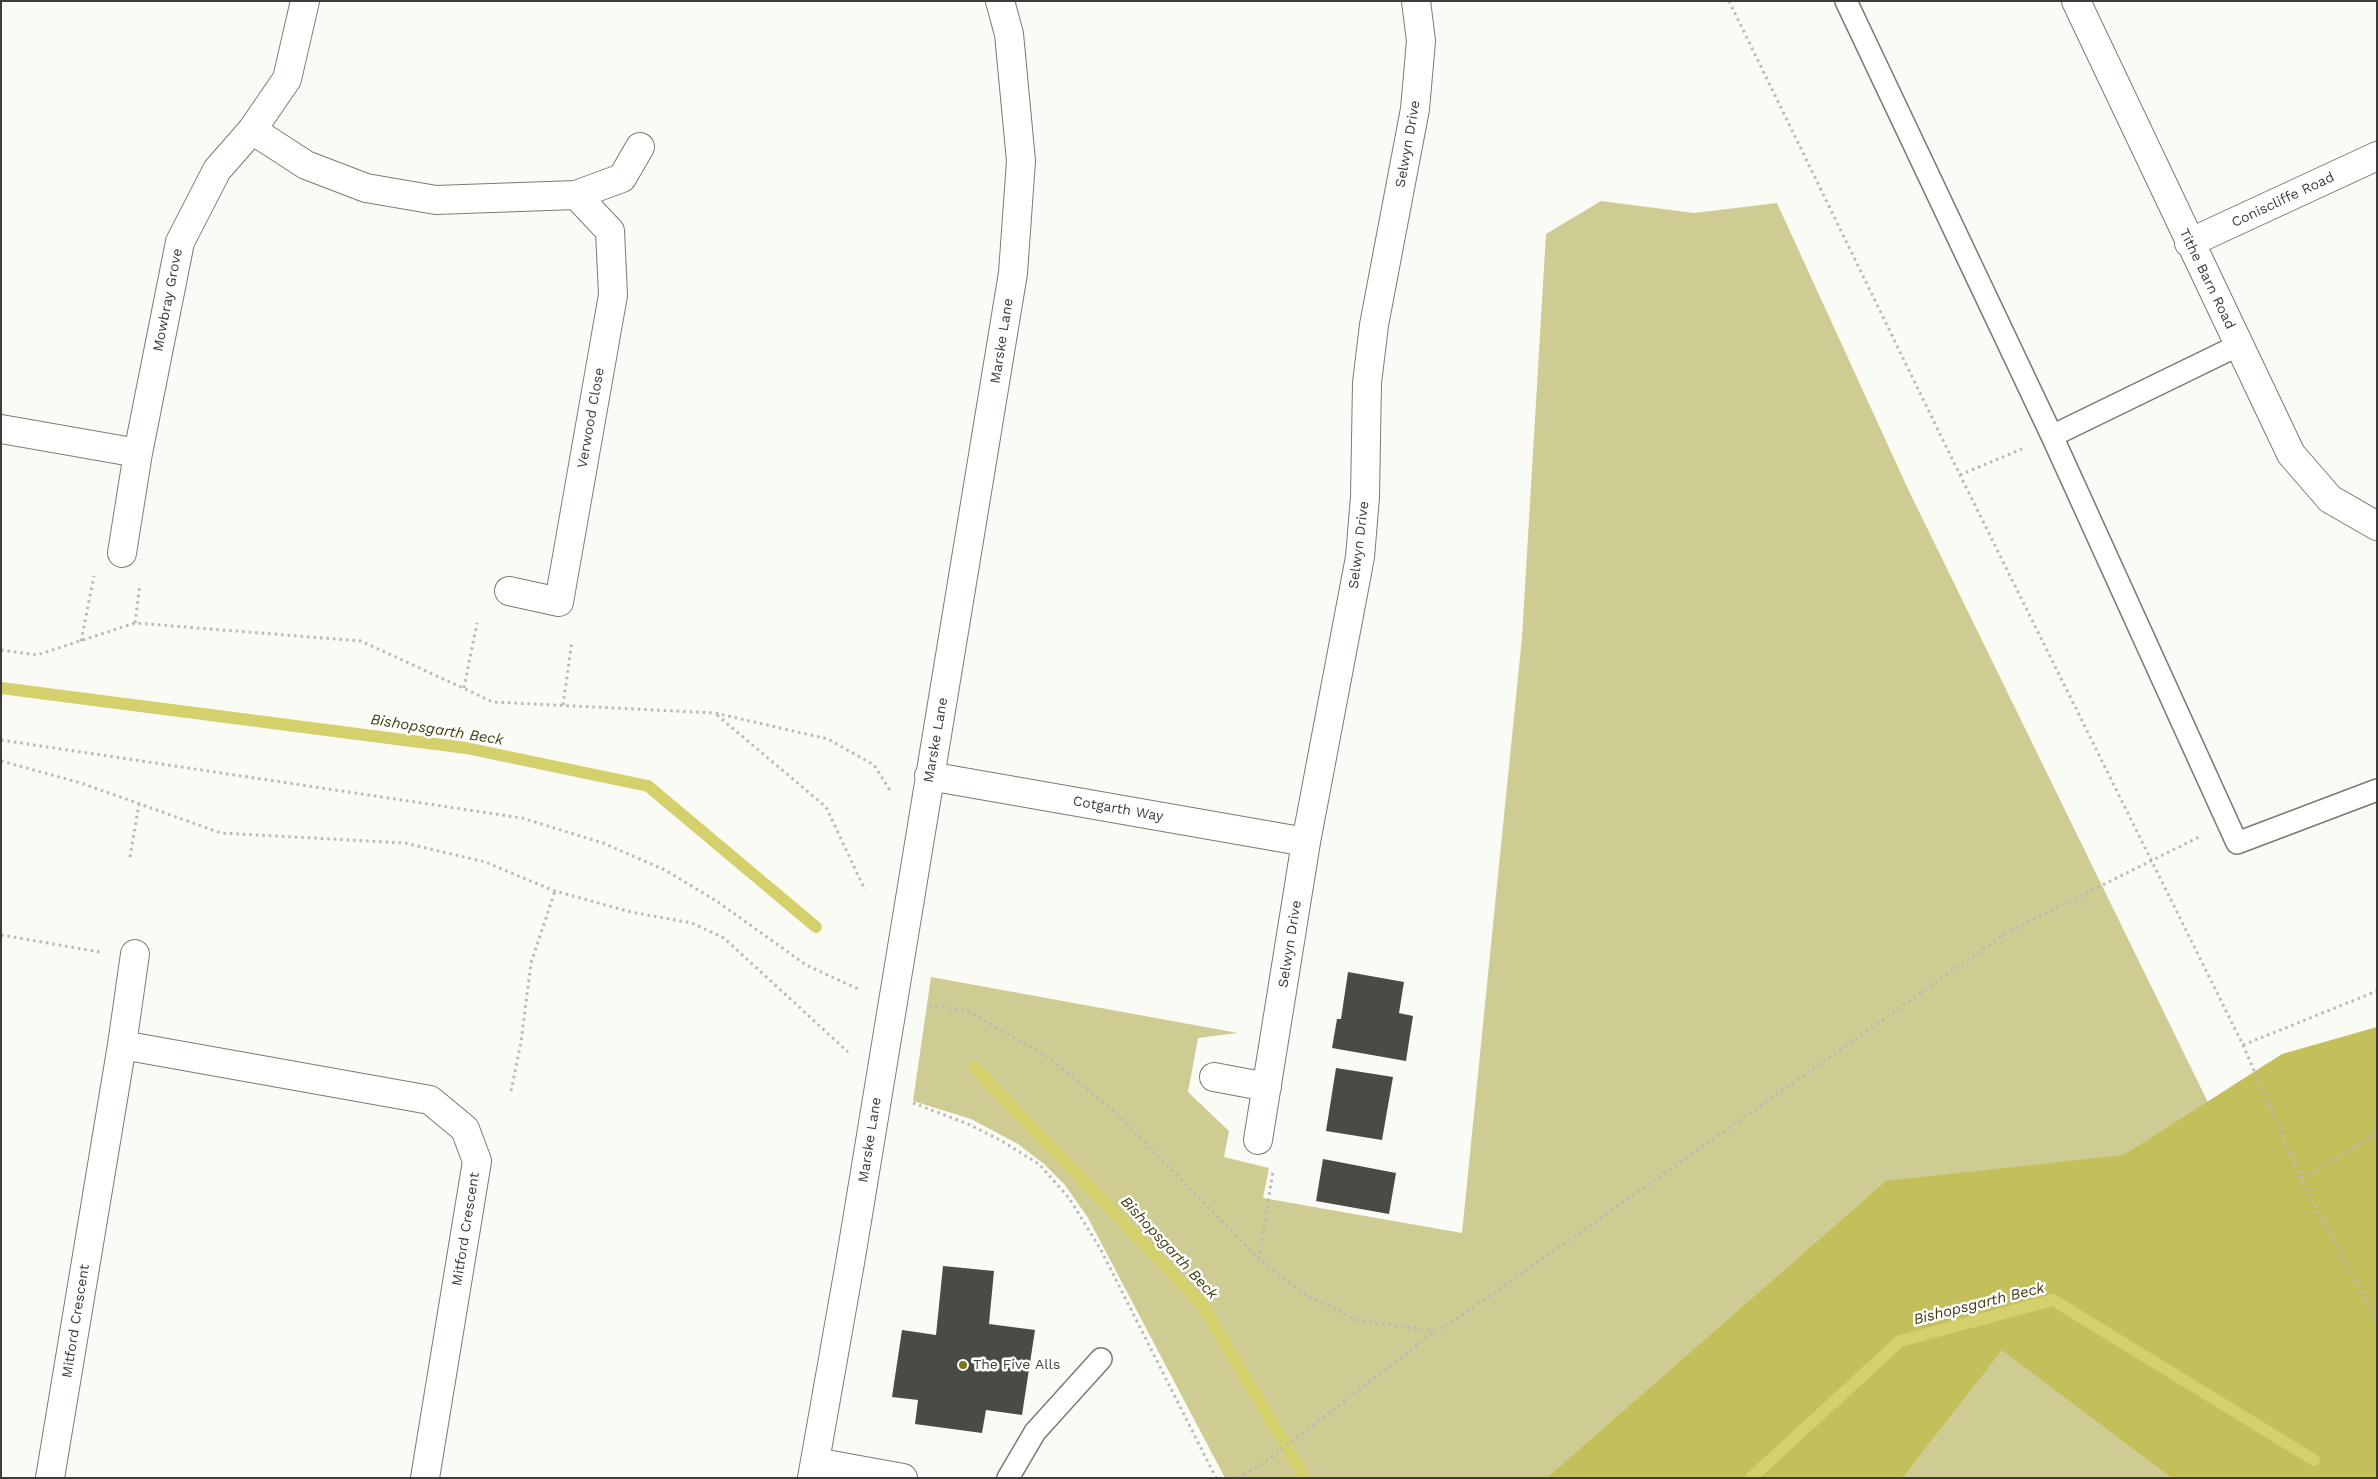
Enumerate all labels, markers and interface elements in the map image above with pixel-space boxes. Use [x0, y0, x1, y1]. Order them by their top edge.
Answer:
street label: Selwyn Drive [1392, 99, 1424, 189]
street label: Coniscliffe Road [2229, 169, 2337, 231]
street label: Tithe Barn Road [2175, 226, 2239, 332]
street label: Mowbray Grove [150, 247, 186, 353]
street label: Marske Lane [987, 297, 1017, 385]
street label: Verwood Close [574, 366, 608, 470]
street label: Selwyn Drive [1345, 500, 1373, 590]
street label: Marske Lane [920, 696, 952, 784]
water label: Bishopsgarth Beck [369, 711, 505, 749]
street label: Cotgarth Way [1072, 793, 1164, 825]
street label: Selwyn Drive [1275, 899, 1305, 989]
street label: Marske Lane [855, 1096, 885, 1184]
street label: Mitford Crescent [449, 1171, 483, 1287]
water label: Bishopsgarth Beck [1117, 1193, 1221, 1303]
street label: Mitford Crescent [59, 1263, 93, 1379]
water label: Bishopsgarth Beck [1912, 1279, 2046, 1329]
place label: The Five Alls [973, 1357, 1060, 1373]
marker: The Five Alls [957, 1359, 969, 1371]

